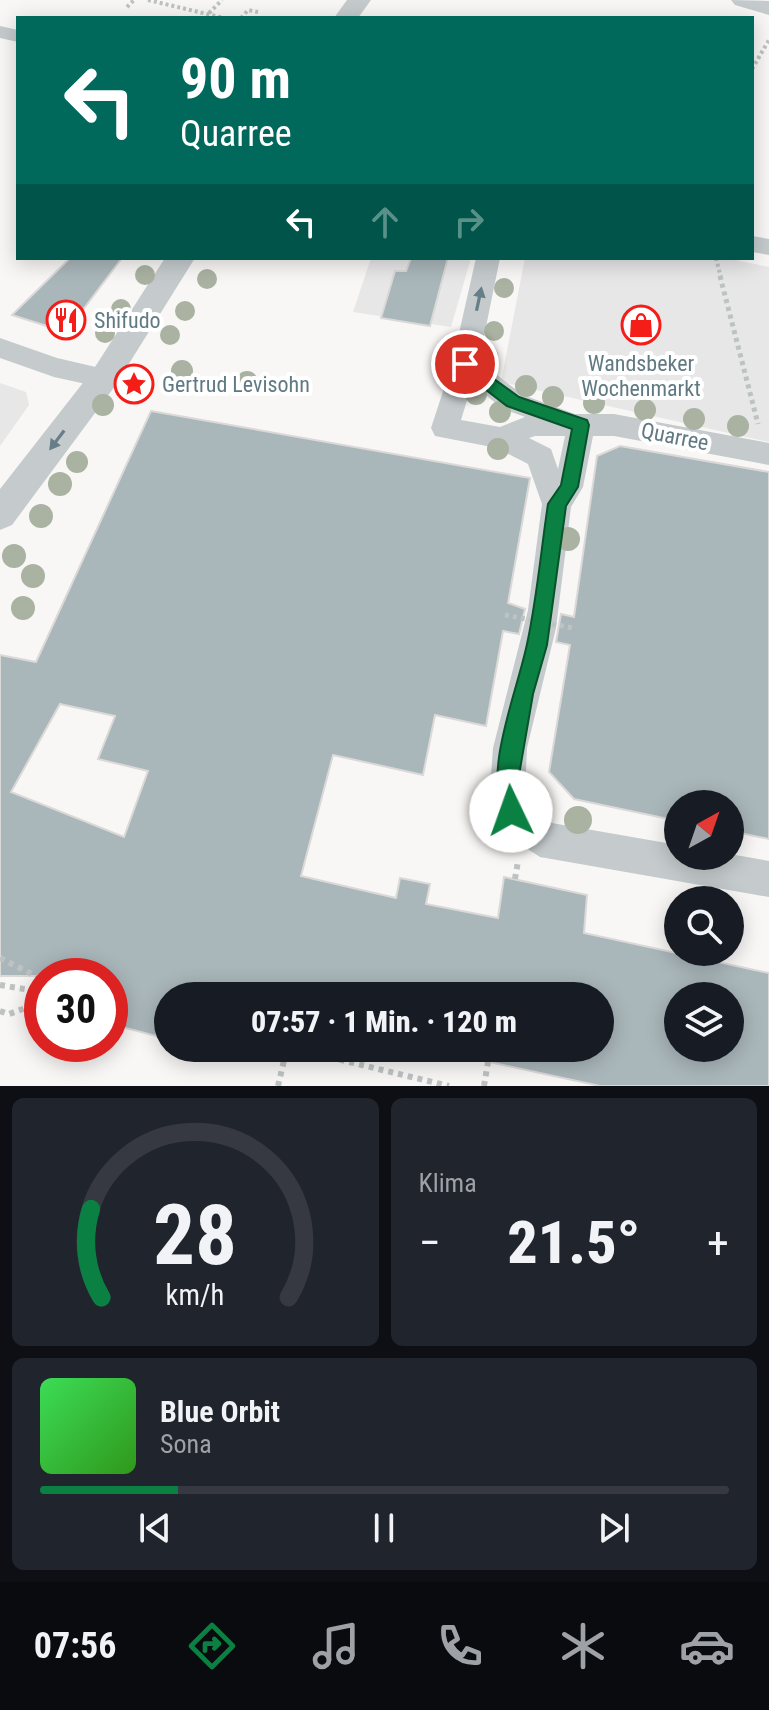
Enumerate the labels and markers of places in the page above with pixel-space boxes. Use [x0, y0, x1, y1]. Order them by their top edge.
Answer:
restaurant icon: Shifudo [45, 299, 87, 341]
shop icon: Wandsbeker Wochenmarkt [620, 304, 662, 346]
place label: Shifudo [94, 308, 161, 333]
pin [431, 330, 499, 398]
place label: Wandsbeker Wochenmarkt [581, 351, 701, 401]
place icon: Gertrud Levisohn [113, 363, 155, 405]
place label: Gertrud Levisohn [162, 372, 310, 397]

